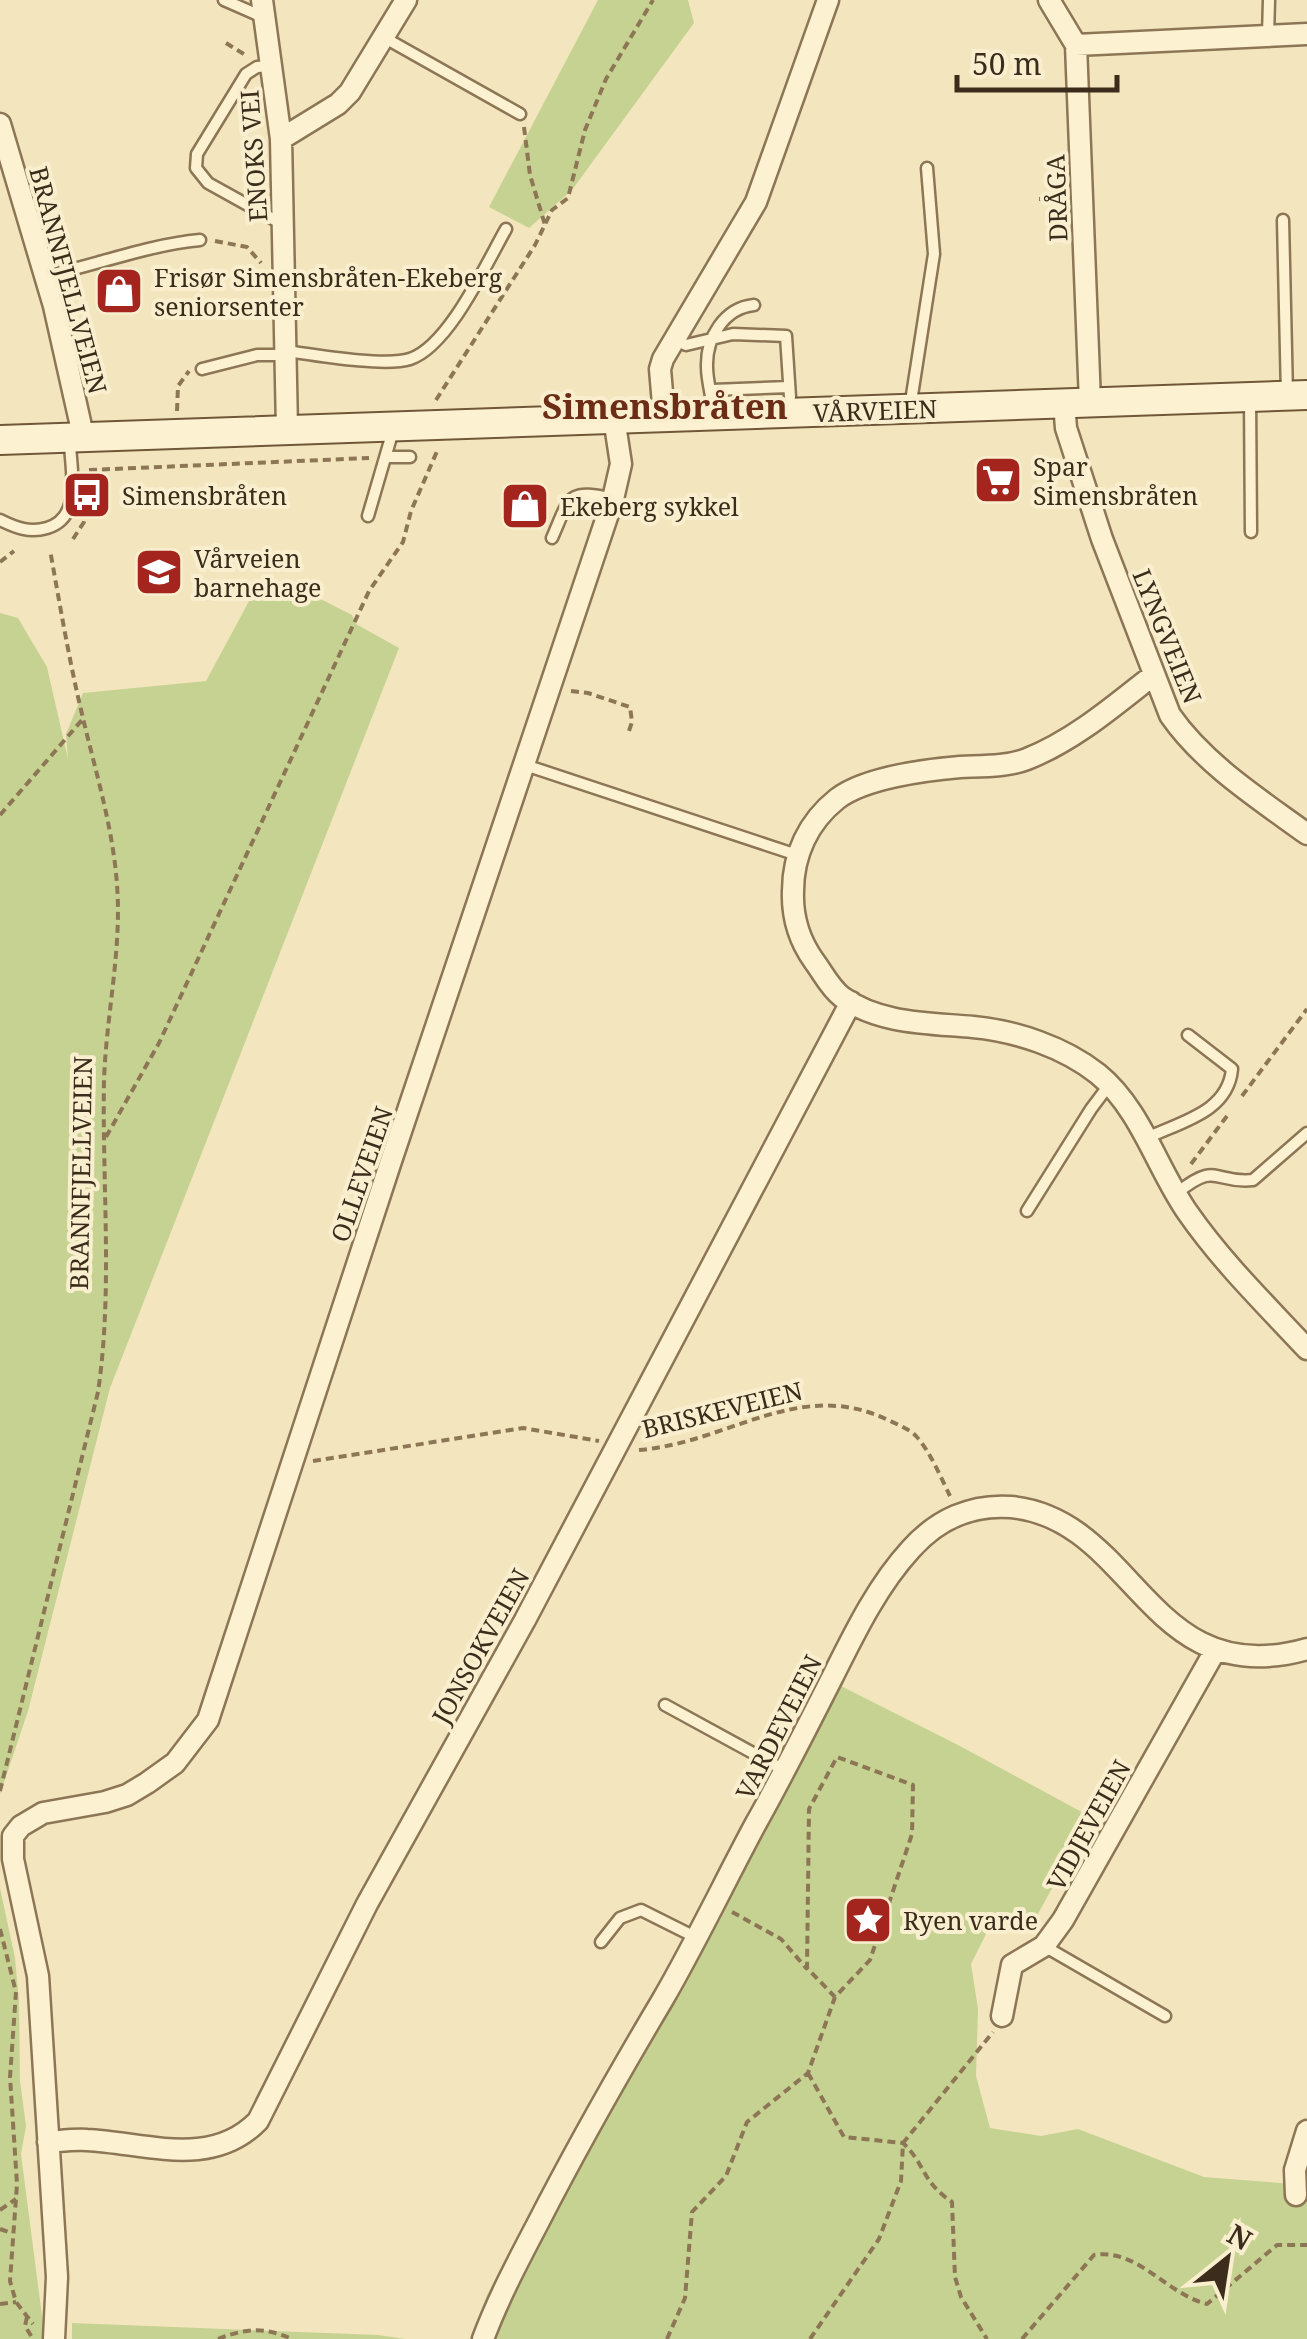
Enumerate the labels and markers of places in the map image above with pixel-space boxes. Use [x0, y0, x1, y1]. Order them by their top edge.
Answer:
place label: Frisør Simensbråten-Ekeberg seniorsenter [154, 260, 503, 323]
shop icon: Frisør Simensbråten-Ekeberg seniorsenter [93, 265, 145, 317]
place label: Spar Simensbråten [1033, 449, 1198, 512]
supermarket icon: Spar Simensbråten [972, 454, 1024, 506]
bus stop icon: Simensbråten [61, 469, 113, 521]
place label: Simensbråten [122, 478, 287, 512]
shop icon: Ekeberg sykkel [499, 480, 551, 532]
place label: Ekeberg sykkel [560, 489, 739, 523]
place label: Vårveien barnehage [194, 541, 321, 604]
school or university icon: Vårveien barnehage [133, 546, 185, 598]
place icon: Ryen varde [842, 1894, 894, 1946]
place label: Ryen varde [903, 1903, 1038, 1937]

